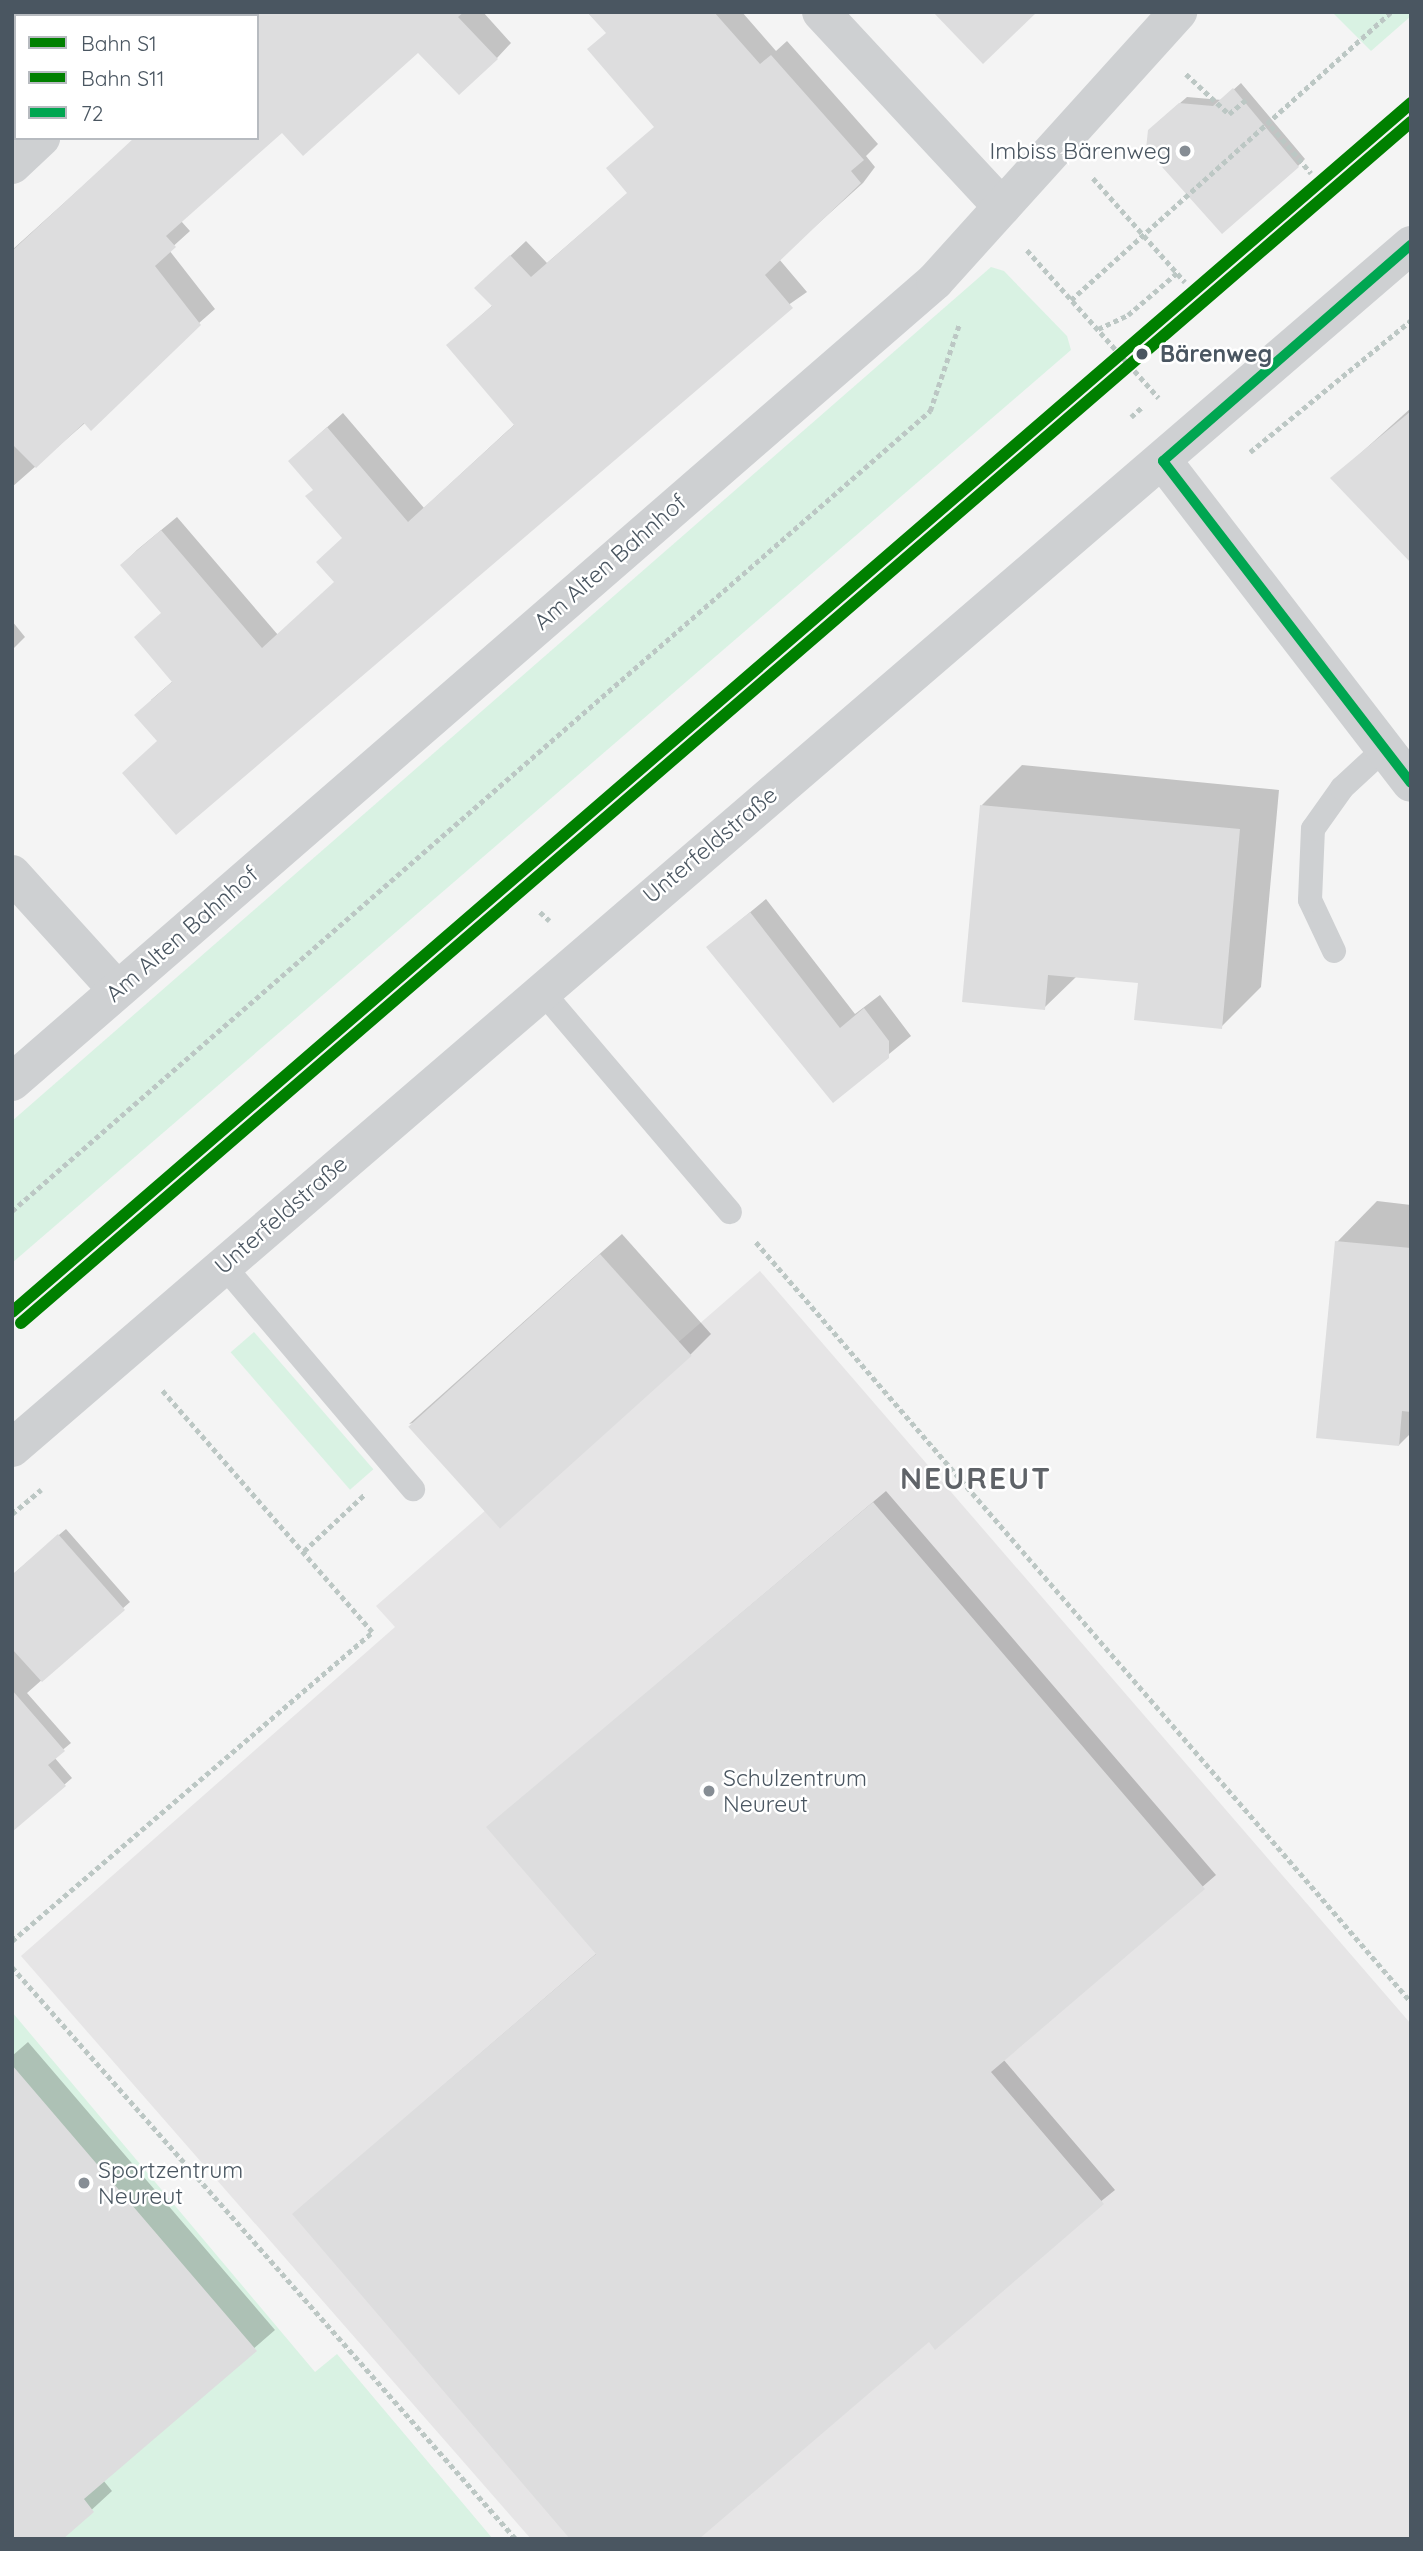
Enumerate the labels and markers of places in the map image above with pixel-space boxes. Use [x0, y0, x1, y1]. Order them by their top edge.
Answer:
place label: Imbiss Bärenweg [989, 137, 1171, 165]
marker: Imbiss Bärenweg [1177, 143, 1193, 159]
place label: Bärenweg [1160, 340, 1272, 368]
marker: Bärenweg [1130, 342, 1154, 366]
place label: Schulzentrum Neureut [723, 1764, 867, 1818]
marker: Schulzentrum Neureut [701, 1783, 717, 1799]
place label: Sportzentrum Neureut [98, 2156, 243, 2210]
marker: Sportzentrum Neureut [76, 2175, 92, 2191]

